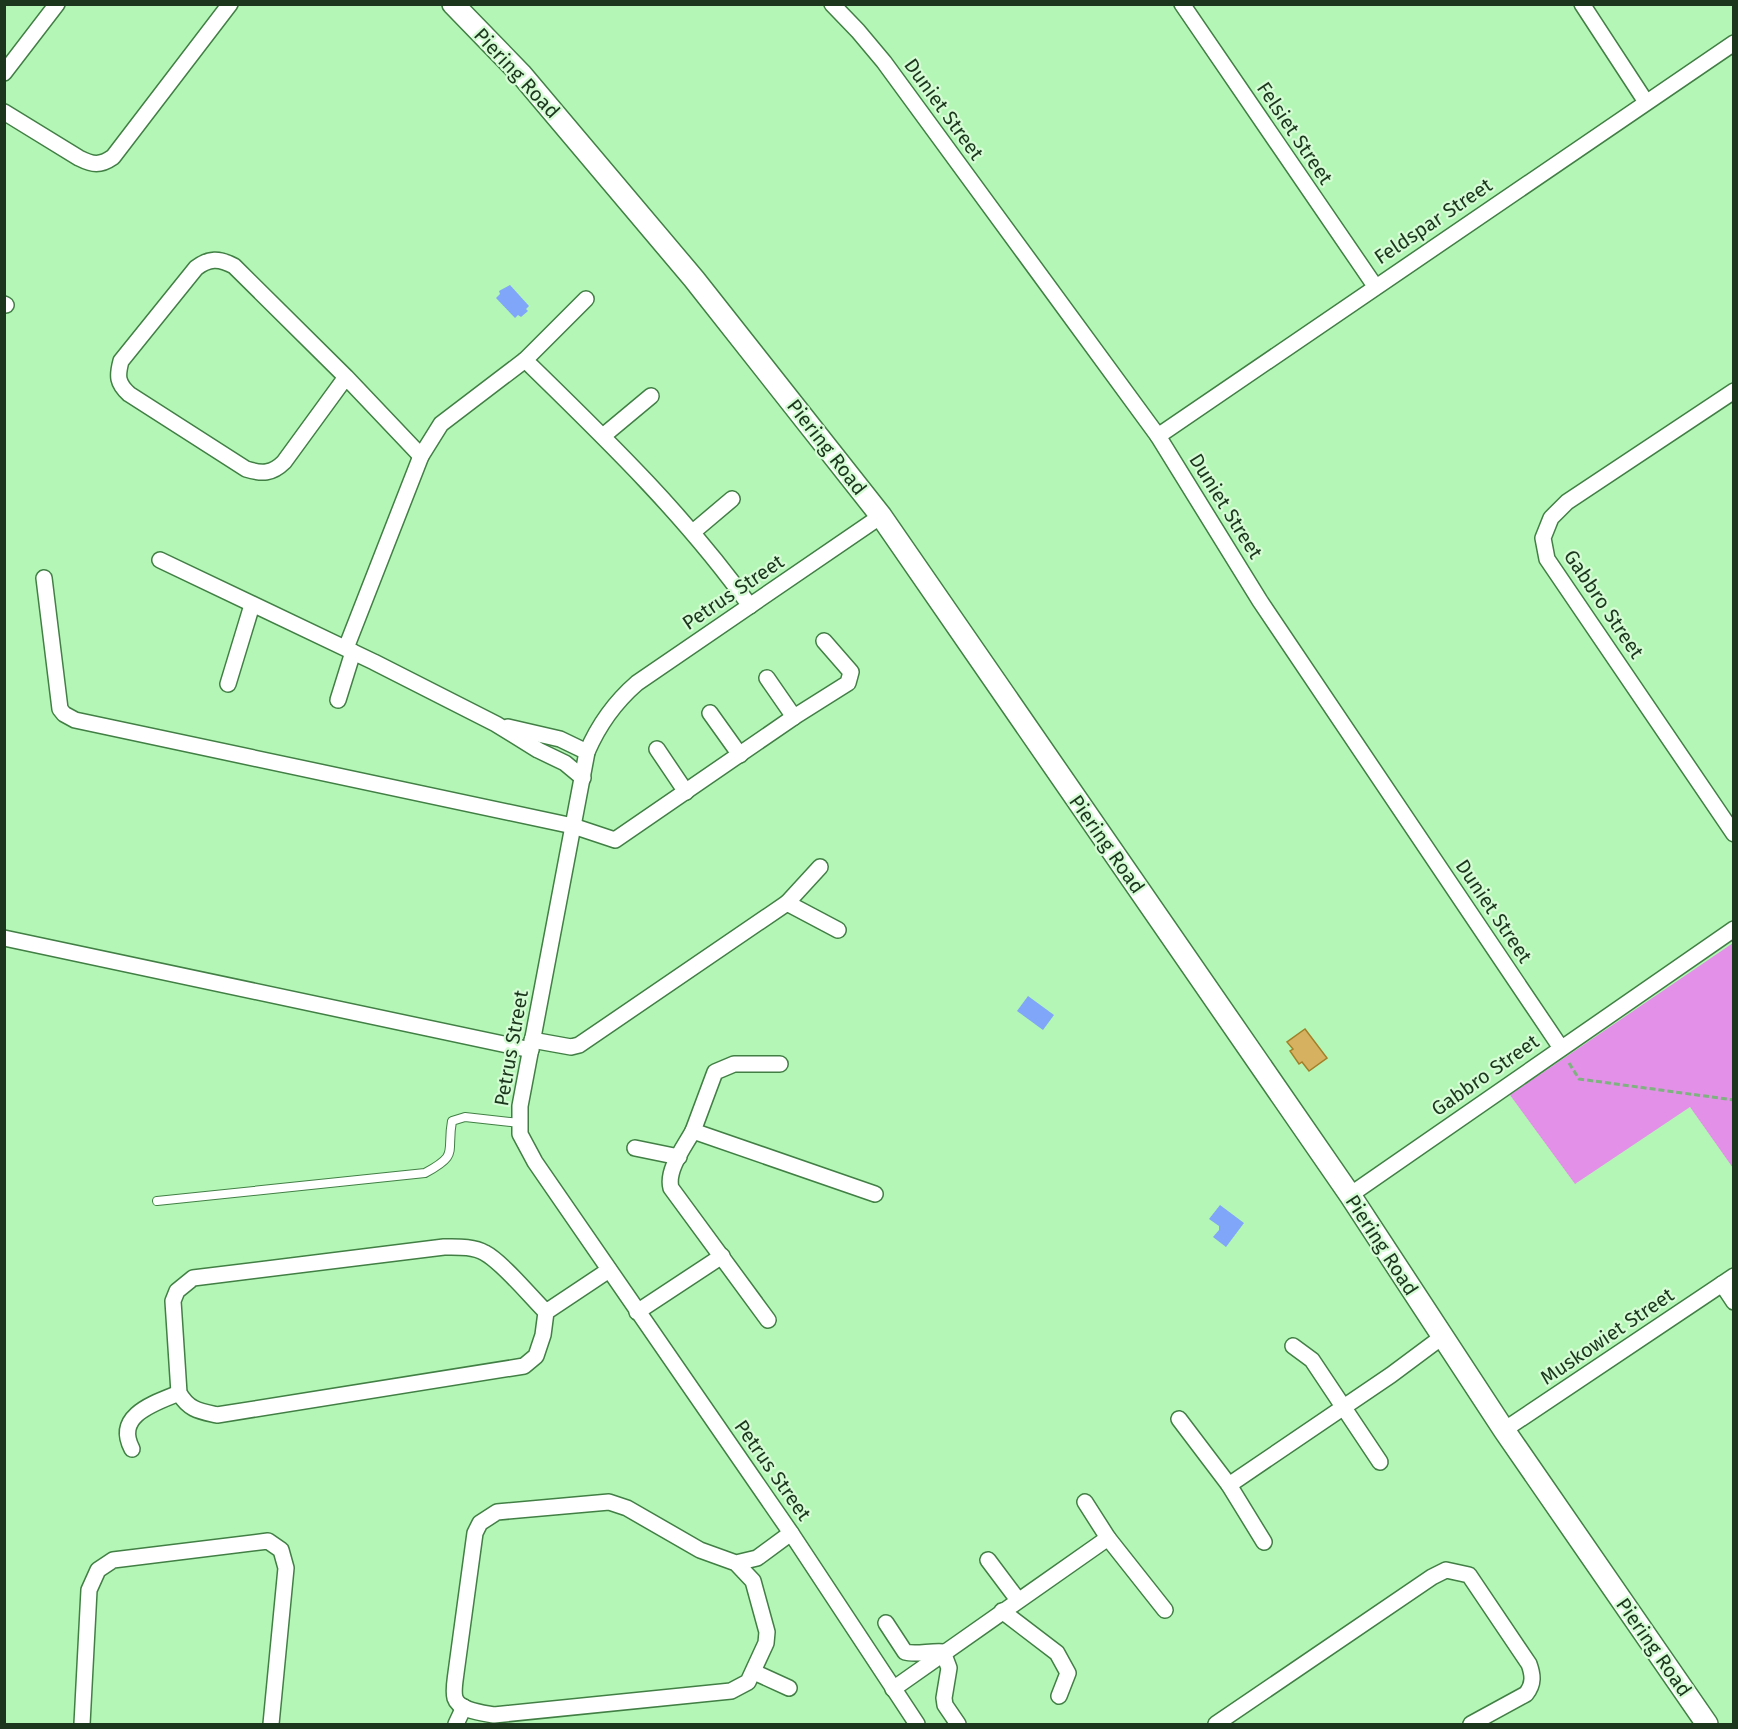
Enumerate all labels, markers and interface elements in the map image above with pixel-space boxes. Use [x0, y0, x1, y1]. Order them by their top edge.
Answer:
street label: Piering Road [469, 23, 565, 123]
street label: Duniet Street [899, 54, 989, 165]
street label: Felsiet Street [1252, 77, 1339, 189]
street label: Feldspar Street [1370, 172, 1497, 269]
street label: Piering Road [782, 394, 872, 500]
street label: Duniet Street [1184, 449, 1268, 564]
street label: Gabbro Street [1559, 545, 1650, 663]
street label: Petrus Street [678, 549, 789, 635]
street label: Piering Road [1064, 790, 1150, 898]
street label: Duniet Street [1451, 855, 1538, 968]
street label: Petrus Street [489, 987, 533, 1108]
street label: Gabbro Street [1427, 1029, 1544, 1121]
street label: Piering Road [1341, 1190, 1423, 1300]
street label: Muskowiet Street [1536, 1282, 1679, 1390]
street label: Petrus Street [729, 1415, 817, 1526]
street label: Piering Road [1611, 1593, 1697, 1701]

